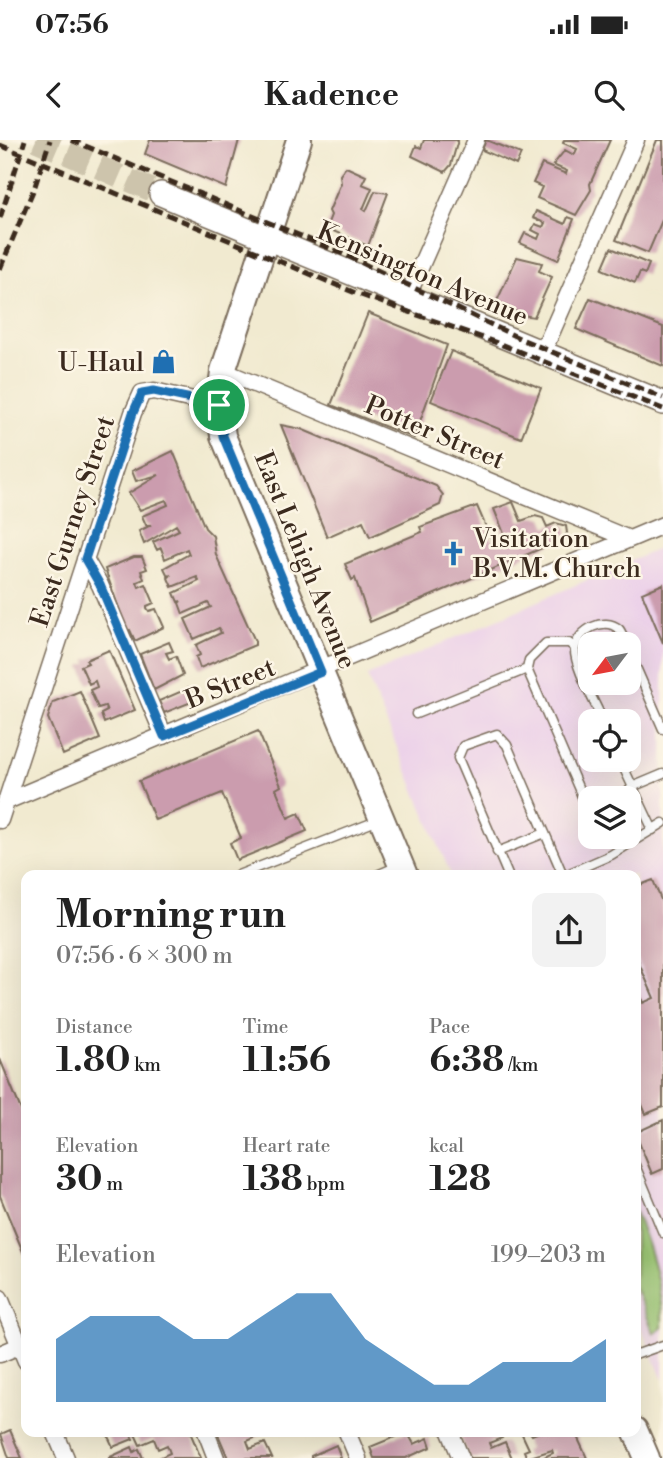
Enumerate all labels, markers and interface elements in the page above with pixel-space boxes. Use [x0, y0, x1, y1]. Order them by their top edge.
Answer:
text: 07:56 [35, 9, 109, 41]
text: Kadence [264, 75, 399, 115]
icon: back [35, 76, 73, 114]
icon: search [590, 76, 628, 114]
street label: Kensington Avenue [312, 215, 533, 333]
place label: U-Haul [58, 347, 144, 379]
shop icon: U-Haul [150, 348, 178, 376]
pin [189, 375, 249, 435]
icon: arrive [200, 386, 238, 424]
street label: Potter Street [360, 389, 509, 477]
street label: East Gurney Street [24, 412, 122, 631]
street label: East Lehigh Avenue [247, 447, 363, 674]
place label: Visitation B.V.M. Church [472, 523, 641, 585]
church icon: Visitation B.V.M. Church [439, 539, 467, 567]
north arrow [578, 632, 640, 695]
map controls [578, 632, 641, 849]
street label: B Street [180, 651, 280, 717]
button: locate [578, 709, 641, 772]
button: layers [578, 786, 641, 849]
text: Morning run [56, 892, 286, 939]
button: share [532, 893, 606, 967]
text: 07:56 · 6 × 300 m [56, 942, 233, 970]
text: Distance [56, 1015, 133, 1039]
text: Time [243, 1015, 288, 1039]
text: Pace [429, 1015, 470, 1039]
text: 1.80 [56, 1039, 130, 1082]
text: 11:56 [243, 1039, 331, 1082]
text: 6:38 [429, 1039, 504, 1082]
text: km [130, 1053, 161, 1077]
text: /km [504, 1053, 538, 1077]
text: Elevation [56, 1134, 138, 1158]
text: Heart rate [243, 1134, 330, 1158]
text: kcal [429, 1134, 464, 1158]
text: 30 [56, 1158, 103, 1201]
text: 138 [243, 1158, 303, 1201]
text: 128 [429, 1158, 491, 1201]
text: m [103, 1172, 123, 1196]
text: bpm [303, 1172, 345, 1196]
text: Elevation [56, 1241, 156, 1269]
text: 199–203 m [491, 1241, 606, 1269]

